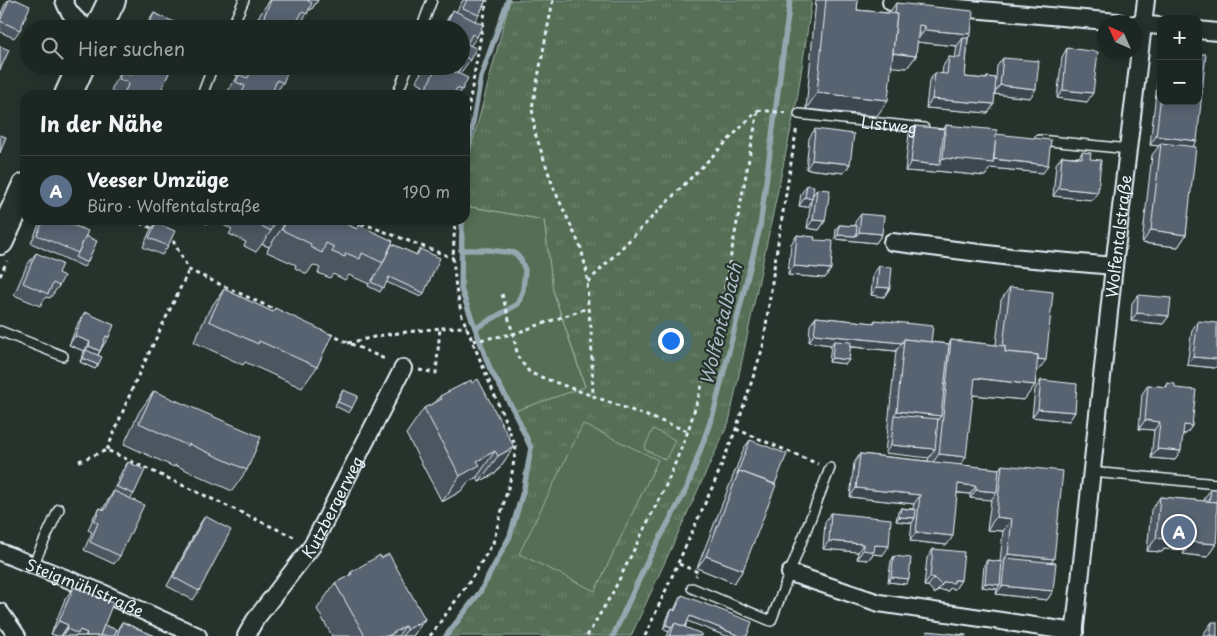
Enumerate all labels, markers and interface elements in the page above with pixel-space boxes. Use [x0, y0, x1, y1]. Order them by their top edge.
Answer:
north arrow [1097, 15, 1142, 60]
map controls [1157, 15, 1202, 105]
button: + [1157, 15, 1202, 60]
search box [20, 20, 470, 75]
icon: search [38, 34, 66, 62]
text: Hier suchen [78, 34, 185, 62]
button: − [1157, 60, 1202, 105]
text: In der Nähe [40, 107, 162, 139]
street label: Listweg [860, 109, 919, 139]
text: Veeser Umzüge [87, 165, 229, 193]
street label: Wolfentalstraße [1099, 174, 1137, 299]
text: A [50, 179, 62, 203]
text: 190 m [402, 179, 450, 203]
text: Büro · Wolfentalstraße [87, 193, 260, 217]
water label: Wolfentalbach [692, 260, 748, 388]
your location [658, 328, 684, 354]
street label: Kutzbergerweg [295, 451, 368, 563]
pin: A [1163, 513, 1195, 551]
street label: Steigmühlstraße [22, 552, 148, 622]

